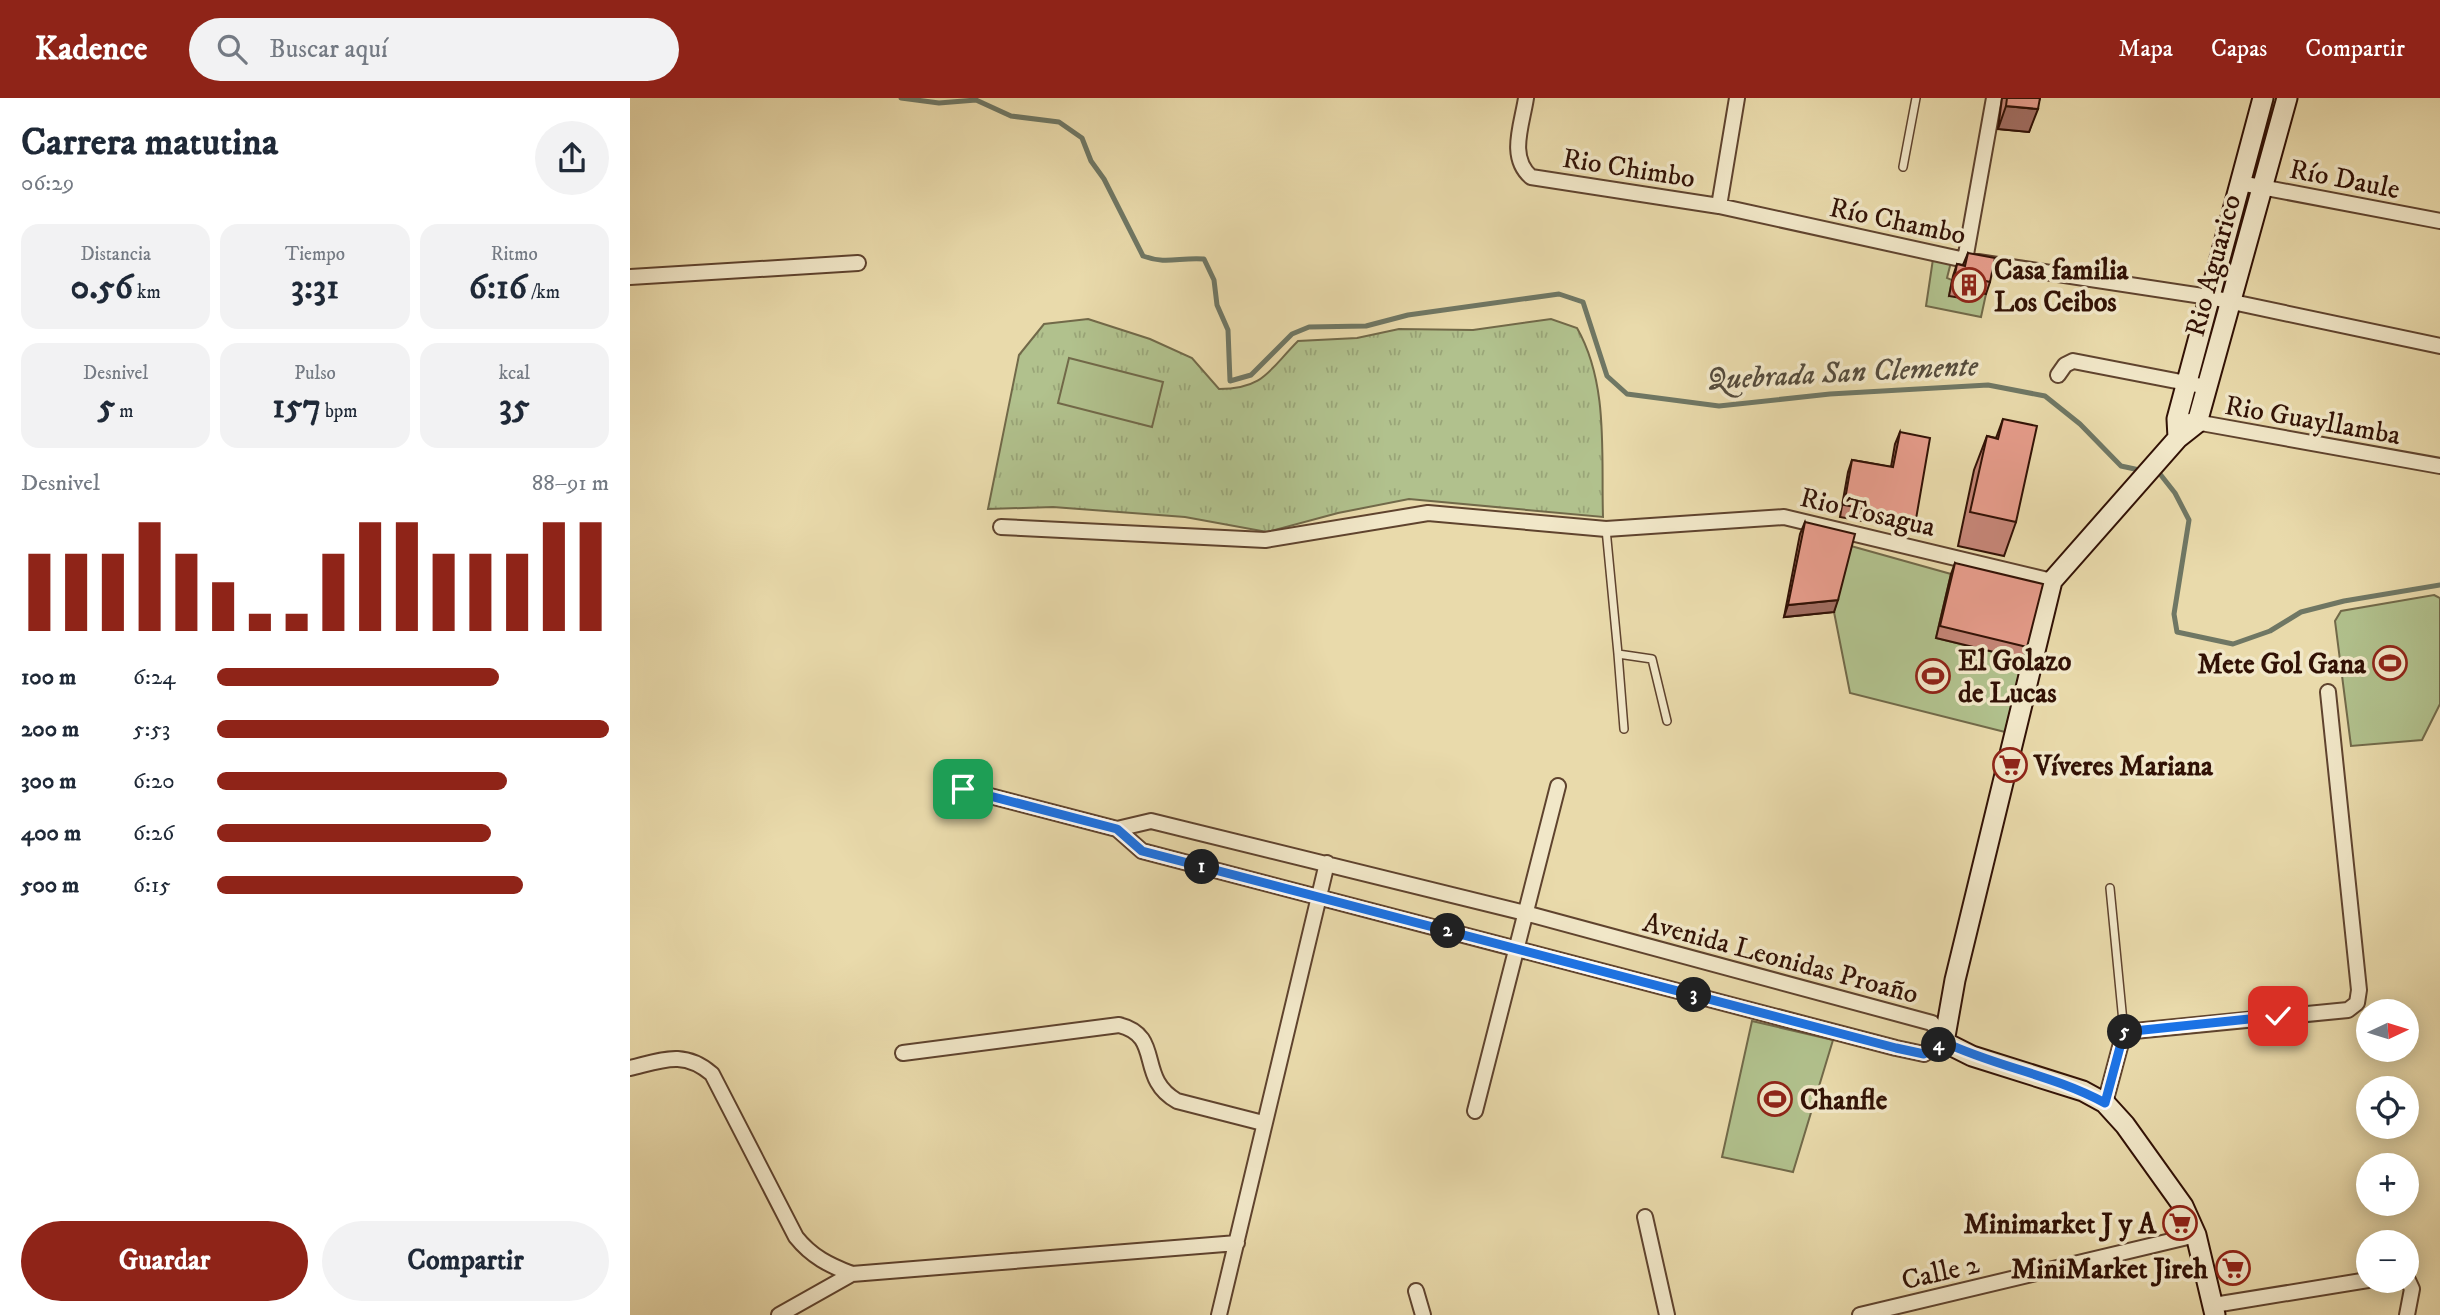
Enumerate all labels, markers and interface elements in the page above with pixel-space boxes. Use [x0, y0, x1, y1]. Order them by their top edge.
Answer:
search box [189, 18, 679, 81]
text: Kadence [35, 29, 147, 70]
icon: search [213, 30, 251, 68]
text: Buscar aquí [269, 33, 388, 66]
text: Mapa [2119, 34, 2173, 64]
text: Capas [2211, 34, 2267, 64]
text: Compartir [2305, 34, 2405, 64]
text: Carrera matutina [21, 119, 278, 167]
button: share [535, 121, 609, 195]
street label: Rio Chimbo [1560, 141, 1698, 196]
street label: Río Daule [2287, 152, 2403, 207]
text: 06:29 [21, 169, 74, 198]
street label: Río Chambo [1826, 190, 1969, 253]
street label: Rio Aguarico [2178, 191, 2249, 340]
text: Distancia [80, 243, 151, 266]
text: Tiempo [285, 243, 345, 266]
text: Ritmo [491, 243, 538, 266]
place label: Casa familia Los Ceibos [1994, 253, 2129, 320]
text: 0.56 [71, 266, 133, 310]
text: 3:31 [291, 266, 339, 310]
text: 6:16 [469, 266, 527, 310]
building icon: Casa familia Los Ceibos [1950, 266, 1988, 304]
text: km [133, 281, 161, 304]
text: /km [527, 281, 560, 304]
water label: Quebrada San Clemente [1705, 348, 1980, 399]
text: Desnivel [83, 362, 148, 385]
text: Pulso [294, 362, 336, 385]
text: kcal [499, 362, 530, 385]
text: 5 [98, 385, 115, 429]
text: 157 [272, 385, 321, 429]
text: 35 [499, 385, 530, 429]
street label: Rio Guayllamba [2222, 388, 2403, 453]
text: m [115, 400, 134, 423]
text: bpm [321, 400, 358, 423]
text: Desnivel [21, 469, 100, 498]
text: 88–91 m [532, 469, 609, 498]
street label: Rio Tosagua [1797, 480, 1939, 545]
place label: El Golazo de Lucas [1958, 644, 2072, 711]
sports icon: Mete Gol Gana [2371, 644, 2409, 682]
place label: Mete Gol Gana [2197, 647, 2367, 682]
sports icon: El Golazo de Lucas [1914, 657, 1952, 695]
text: 100 m [21, 663, 76, 692]
text: 6:24 [133, 663, 176, 692]
text: 200 m [21, 715, 79, 744]
text: 5:53 [133, 715, 170, 744]
supermarket icon: Víveres Mariana [1991, 746, 2029, 784]
place label: Víveres Mariana [2033, 749, 2214, 784]
pin [933, 759, 993, 819]
text: 300 m [21, 767, 77, 796]
text: 6:20 [133, 767, 175, 796]
icon: arrive [944, 770, 982, 808]
text: 400 m [21, 819, 81, 848]
text: 6:26 [133, 819, 174, 848]
pin: 1 [1184, 850, 1220, 884]
text: 1 [1198, 855, 1205, 878]
text: 500 m [21, 871, 79, 900]
text: 6:15 [133, 871, 171, 900]
street label: Avenida Leonidas Proaño [1639, 905, 1922, 1012]
pin: 2 [1430, 914, 1466, 948]
text: 2 [1443, 919, 1452, 942]
pin: 3 [1676, 978, 1712, 1012]
text: 3 [1690, 983, 1697, 1006]
pin [2248, 986, 2308, 1046]
icon: check [2259, 997, 2297, 1035]
north arrow [2356, 999, 2418, 1062]
map controls [2356, 999, 2419, 1293]
pin: 5 [2108, 1014, 2142, 1049]
text: 5 [2120, 1020, 2129, 1043]
pin: 4 [1922, 1028, 1956, 1062]
text: 4 [1933, 1033, 1944, 1056]
button: locate [2356, 1076, 2419, 1139]
sports icon: Chanfle [1756, 1080, 1794, 1118]
place label: Chanfle [1800, 1083, 1888, 1118]
button: + [2356, 1153, 2419, 1216]
supermarket icon: Minimarket J y A [2161, 1204, 2199, 1242]
place label: Minimarket J y A [1964, 1207, 2157, 1242]
button: Guardar [21, 1221, 308, 1301]
button: Compartir [322, 1221, 609, 1301]
button: − [2356, 1230, 2419, 1293]
street label: Calle 2 [1898, 1247, 1983, 1298]
supermarket icon: MiniMarket Jireh [2214, 1249, 2252, 1287]
place label: MiniMarket Jireh [2011, 1252, 2208, 1287]

